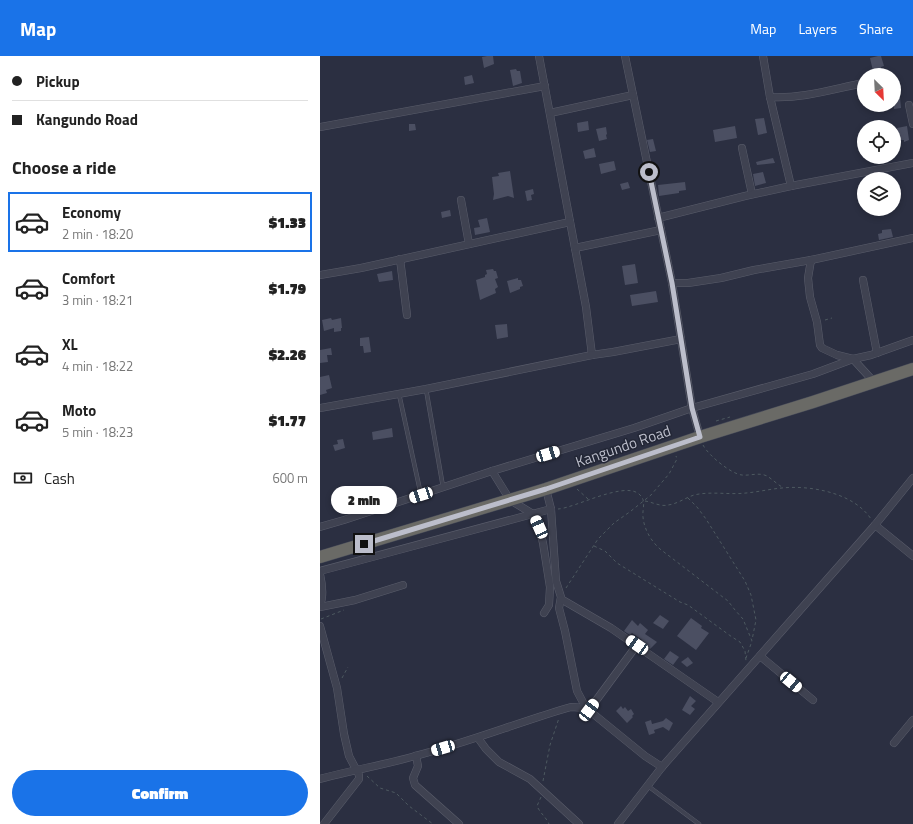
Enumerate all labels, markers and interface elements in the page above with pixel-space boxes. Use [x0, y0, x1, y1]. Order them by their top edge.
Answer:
text: Map [20, 14, 56, 43]
text: Map [750, 18, 776, 39]
text: Layers [798, 18, 837, 39]
text: Share [859, 18, 893, 39]
north arrow [857, 68, 901, 112]
map controls [857, 68, 901, 216]
text: Pickup [36, 70, 80, 93]
text: Kangundo Road [36, 108, 138, 131]
button: locate [857, 120, 901, 164]
text: Choose a ride [12, 154, 116, 181]
route start [640, 163, 658, 181]
button: layers [857, 172, 901, 216]
text: Economy [62, 201, 121, 224]
icon: car [14, 204, 50, 240]
text: $1.33 [269, 211, 306, 234]
text: 2 min · 18:20 [62, 224, 133, 244]
text: Comfort [62, 267, 115, 290]
icon: car [14, 270, 50, 306]
text: $1.79 [269, 277, 306, 300]
text: 3 min · 18:21 [62, 290, 133, 310]
text: XL [62, 333, 78, 356]
icon: car [14, 336, 50, 372]
text: $2.26 [269, 343, 306, 366]
text: 4 min · 18:22 [62, 356, 133, 376]
text: Moto [62, 399, 96, 422]
icon: car [14, 402, 50, 438]
text: $1.77 [269, 409, 306, 432]
street label: Kangundo Road [572, 419, 674, 473]
text: 5 min · 18:23 [62, 422, 133, 442]
car [535, 445, 561, 463]
icon: cash [12, 467, 34, 489]
text: Cash [44, 467, 75, 490]
text: 600 m [272, 468, 308, 488]
callout: 2 min [331, 486, 397, 514]
car [408, 486, 434, 504]
text: 2 min [348, 490, 380, 510]
car [529, 514, 549, 540]
route end [355, 535, 373, 553]
car [624, 633, 650, 657]
car [778, 670, 804, 694]
car [577, 697, 601, 723]
car [430, 739, 456, 757]
button: Confirm [12, 770, 308, 816]

